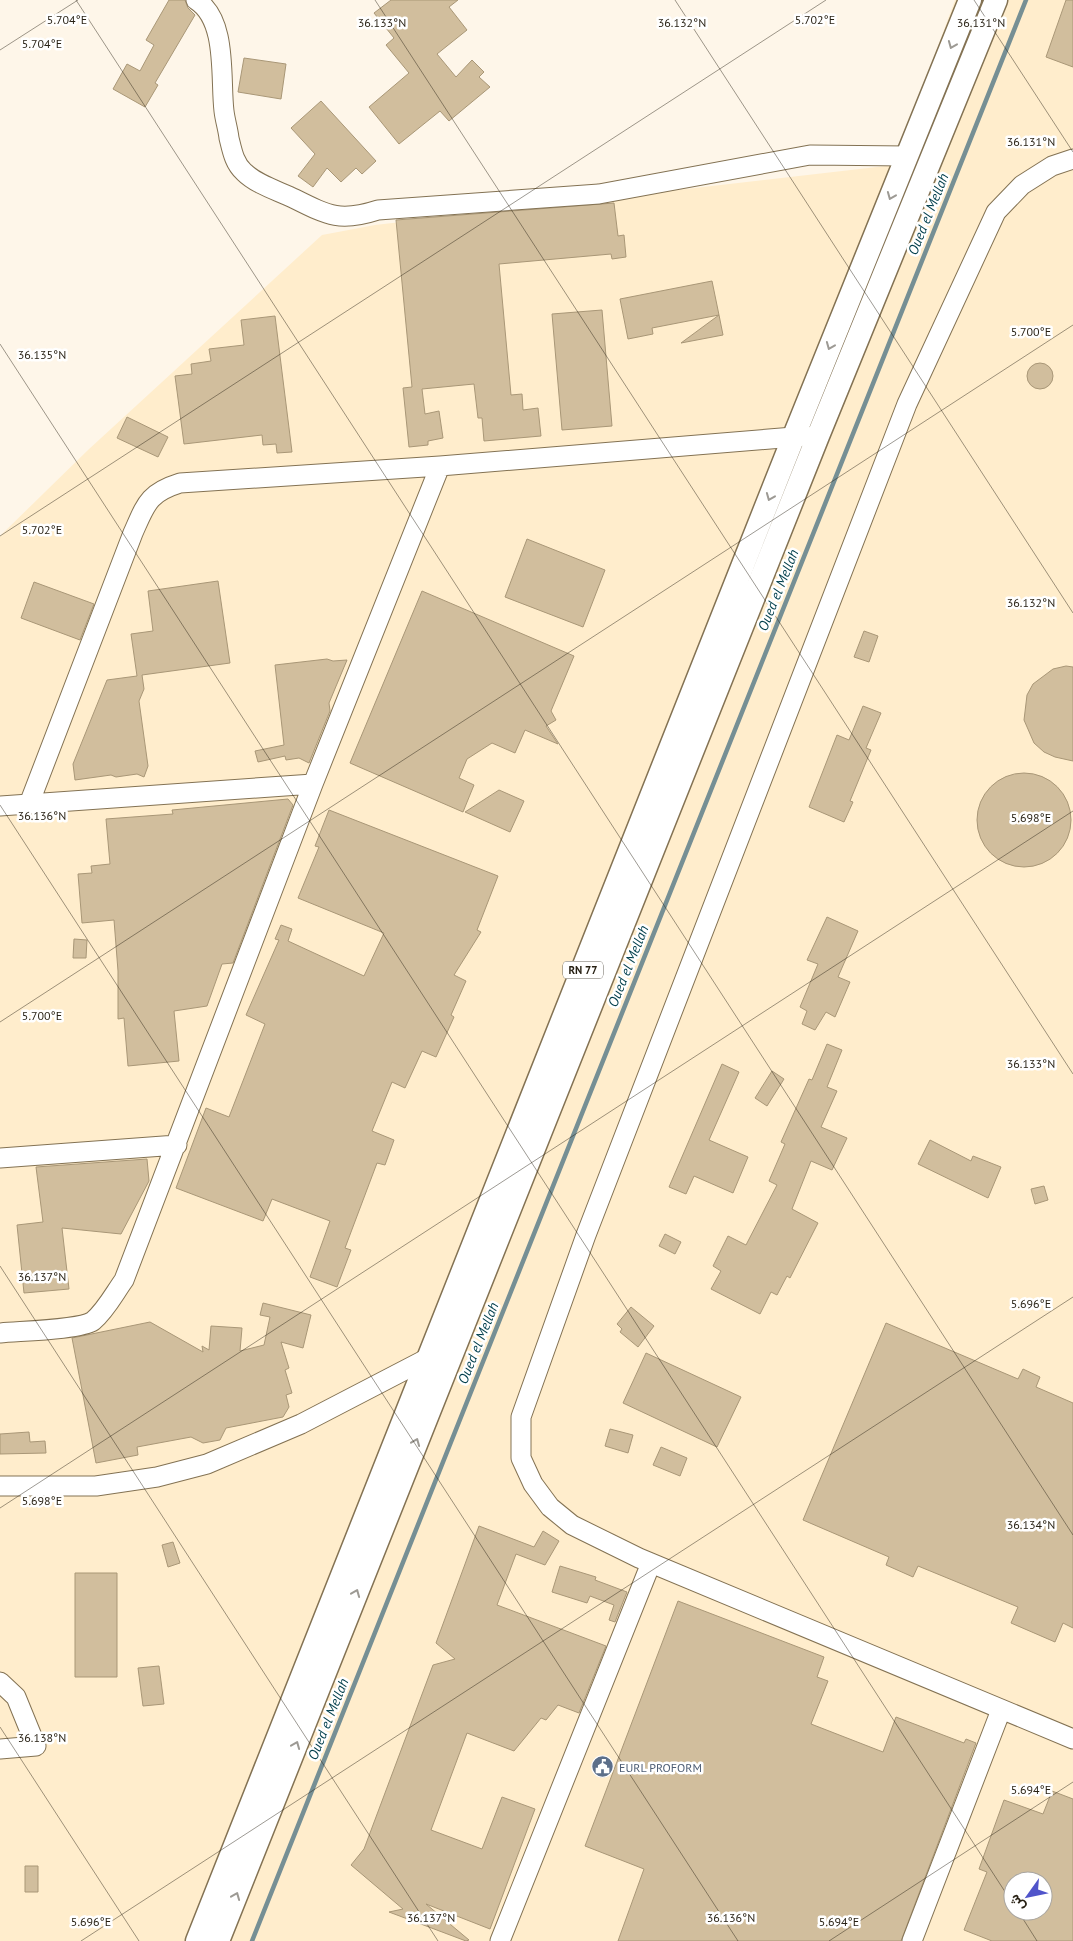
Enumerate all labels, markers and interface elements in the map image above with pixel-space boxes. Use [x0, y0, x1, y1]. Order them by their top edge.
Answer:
text: 5.704°E [47, 12, 87, 27]
text: 5.702°E [795, 12, 835, 27]
text: 36.133°N [358, 15, 406, 30]
text: 36.132°N [658, 15, 706, 30]
text: 36.131°N [957, 15, 1005, 30]
text: 5.704°E [22, 36, 62, 51]
one-way arrow [947, 40, 958, 49]
text: 36.131°N [1007, 134, 1055, 149]
water label: Oued el Mellah [903, 171, 953, 257]
one-way arrow [887, 191, 897, 200]
text: 5.700°E [1011, 324, 1051, 339]
one-way arrow [826, 342, 836, 350]
text: 36.135°N [18, 347, 66, 362]
one-way arrow [766, 492, 776, 501]
text: 5.702°E [22, 522, 62, 537]
water label: Oued el Mellah [753, 547, 803, 633]
text: 36.132°N [1007, 595, 1055, 610]
text: 36.136°N [18, 808, 66, 823]
text: 5.698°E [1011, 810, 1051, 825]
water label: Oued el Mellah [603, 923, 653, 1009]
road number: RN 77 [563, 962, 603, 978]
text: 5.700°E [22, 1008, 62, 1023]
text: 36.133°N [1007, 1056, 1055, 1071]
text: 36.137°N [18, 1269, 66, 1284]
text: 5.696°E [1011, 1296, 1051, 1311]
water label: Oued el Mellah [453, 1300, 503, 1386]
one-way arrow [409, 1438, 420, 1447]
text: 5.698°E [22, 1493, 62, 1508]
text: 36.134°N [1007, 1517, 1055, 1532]
one-way arrow [349, 1589, 360, 1598]
water label: Oued el Mellah [303, 1676, 353, 1762]
text: 36.138°N [18, 1730, 66, 1745]
one-way arrow [290, 1741, 300, 1749]
public building icon: EURL PROFORM [591, 1755, 615, 1779]
place label: EURL PROFORM [619, 1760, 702, 1775]
text: 5.694°E [1011, 1782, 1051, 1797]
north arrow [1003, 1871, 1053, 1921]
text: ش [1005, 1891, 1029, 1915]
one-way arrow [230, 1892, 241, 1901]
text: 36.137°N [407, 1910, 455, 1925]
text: 36.136°N [707, 1910, 755, 1925]
text: 5.696°E [71, 1914, 111, 1929]
text: 5.694°E [819, 1914, 859, 1929]

